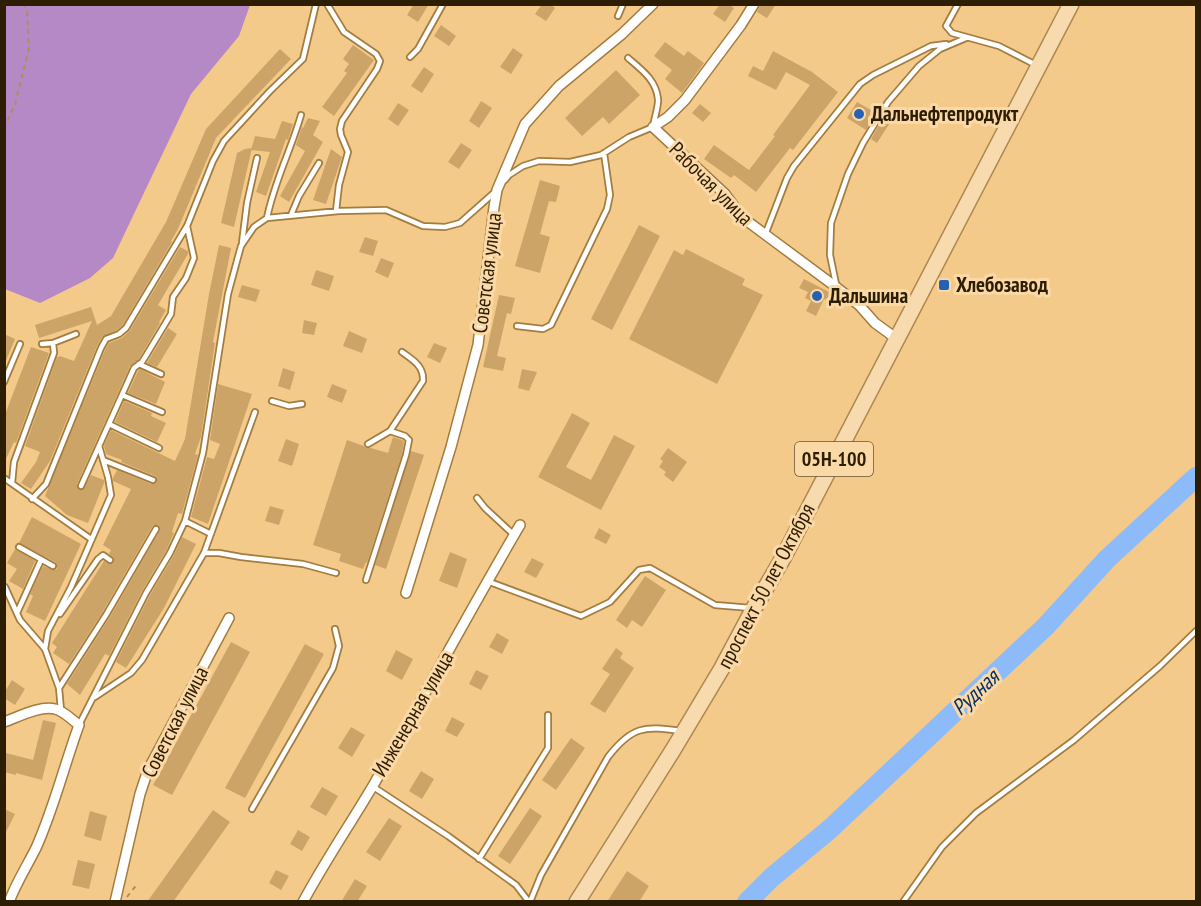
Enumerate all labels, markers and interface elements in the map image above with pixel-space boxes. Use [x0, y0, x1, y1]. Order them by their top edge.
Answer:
place label: Дальнефтепродукт [871, 100, 1019, 127]
marker: Дальнефтепродукт [852, 107, 866, 121]
street label: Рабочая улица [664, 136, 759, 231]
street label: Советская улица [466, 211, 507, 335]
place label: Хлебозавод [956, 271, 1048, 298]
marker: Хлебозавод [937, 278, 951, 292]
place label: Дальшина [829, 282, 908, 309]
marker: Дальшина [810, 289, 824, 303]
road number: 05Н-100 [795, 442, 873, 476]
street label: проспект 50 лет Октября [711, 499, 820, 673]
street label: Инженерная улица [366, 646, 459, 781]
street label: Советская улица [135, 662, 214, 782]
water label: Рудная [946, 662, 1006, 721]

